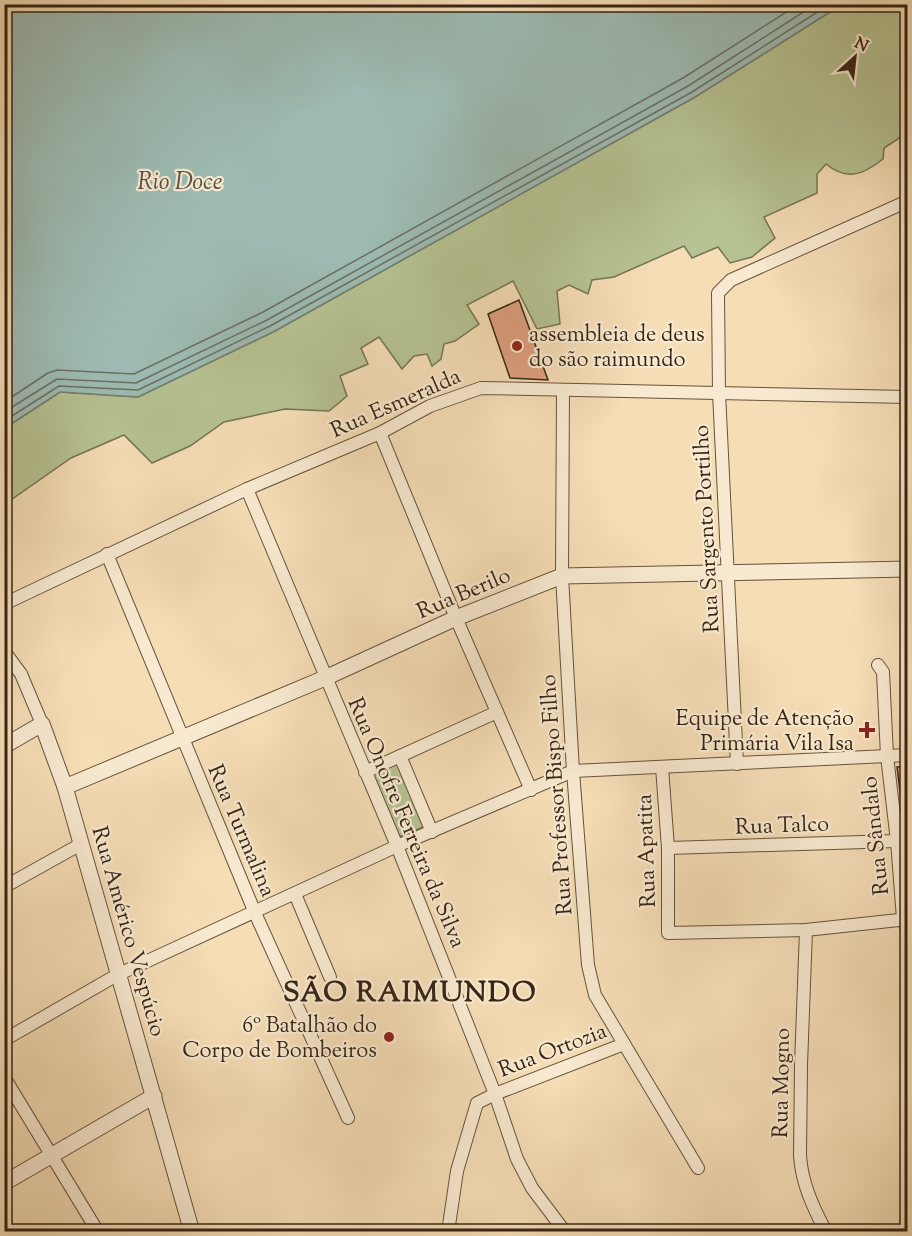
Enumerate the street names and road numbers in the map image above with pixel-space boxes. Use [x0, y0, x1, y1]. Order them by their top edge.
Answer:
street label: Rua Esmeralda [326, 362, 467, 448]
street label: Rua Sargento Portilho [687, 424, 729, 634]
street label: Rua Berilo [412, 561, 516, 629]
street label: Rua Professor Bispo Filho [534, 673, 582, 916]
street label: Rua Onofre Ferreira da Silva [338, 693, 473, 953]
street label: Rua Turmalina [198, 760, 283, 902]
street label: Rua Sândalo [855, 775, 899, 897]
street label: Rua Apatita [630, 793, 666, 908]
street label: Rua Talco [734, 809, 830, 845]
street label: Rua Américo Vespúcio [82, 823, 172, 1041]
street label: Rua Ortozia [494, 1016, 612, 1087]
street label: Rua Mogno [766, 1028, 800, 1138]

